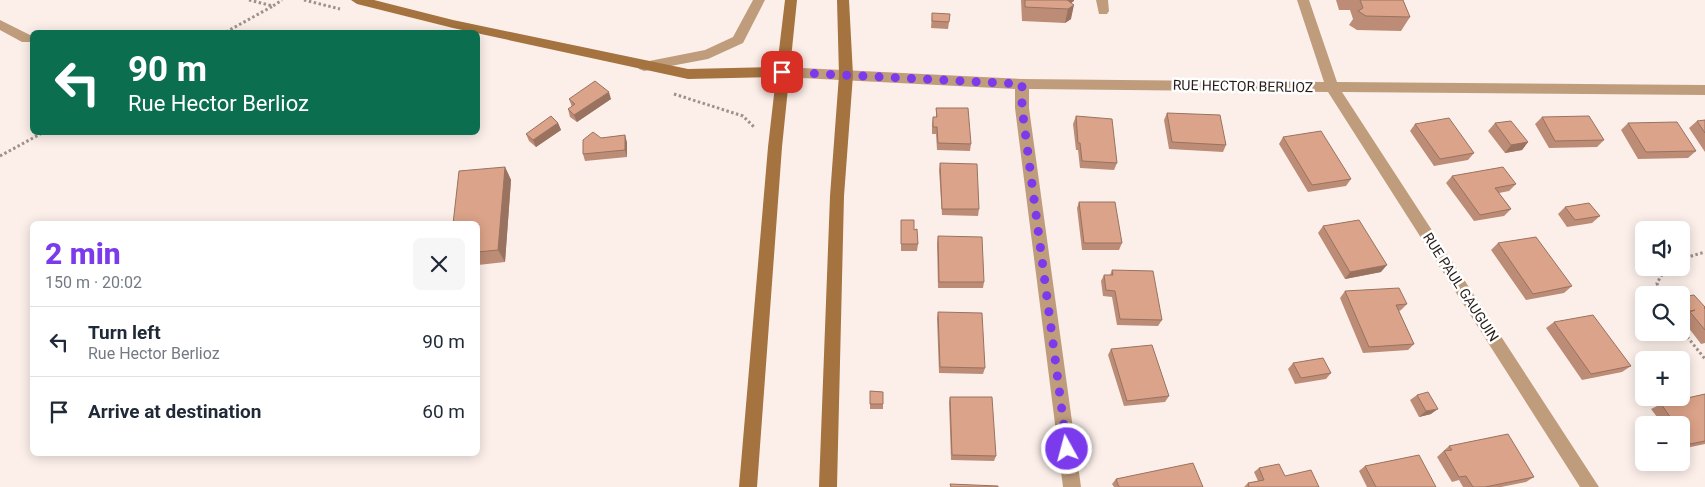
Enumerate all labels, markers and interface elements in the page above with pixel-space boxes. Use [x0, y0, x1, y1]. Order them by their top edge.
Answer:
text: 90 m [128, 49, 207, 90]
icon: left [45, 50, 110, 115]
pin [761, 51, 803, 93]
icon: arrive [768, 58, 796, 86]
street label: RUE HECTOR BERLIOZ [1173, 77, 1313, 95]
text: Rue Hector Berlioz [128, 91, 309, 116]
map controls [1635, 221, 1690, 471]
button: sound [1635, 221, 1690, 276]
street label: RUE PAUL GAUGUIN [1420, 230, 1502, 344]
text: 2 min [45, 236, 121, 271]
button: close [413, 238, 465, 290]
text: 150 m · 20:02 [45, 273, 142, 292]
button: search [1635, 286, 1690, 341]
text: Turn left [88, 321, 161, 344]
icon: left [45, 328, 73, 356]
text: 90 m [422, 330, 465, 353]
text: Rue Hector Berlioz [88, 344, 220, 363]
button: + [1635, 351, 1690, 406]
icon: arrive [45, 398, 73, 426]
text: Arrive at destination [88, 400, 261, 423]
text: 60 m [422, 400, 465, 423]
button: − [1635, 416, 1690, 471]
position arrow [1040, 422, 1092, 474]

